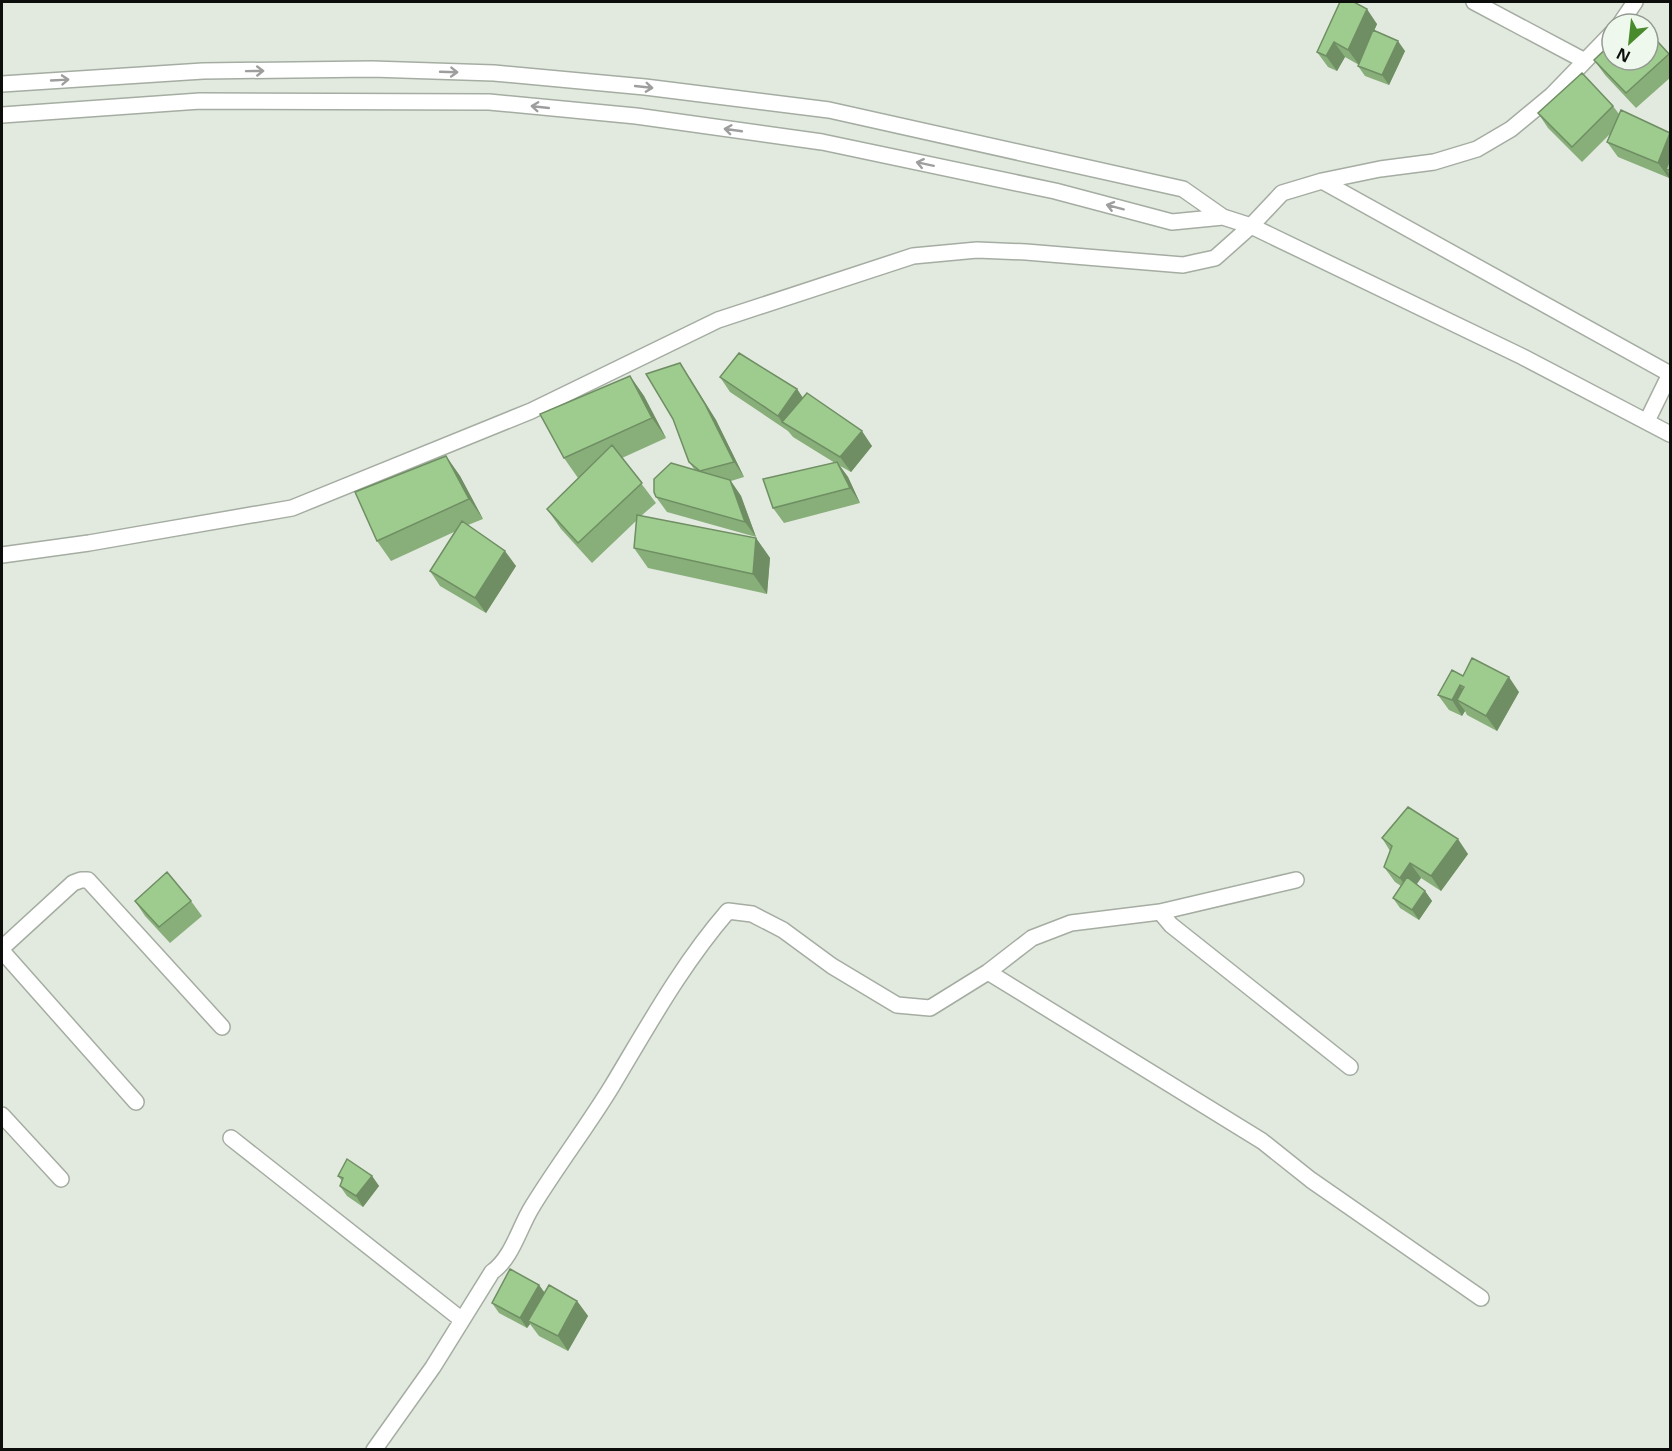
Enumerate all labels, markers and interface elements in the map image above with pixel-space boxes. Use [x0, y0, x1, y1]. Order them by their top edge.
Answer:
north arrow [1600, 12, 1660, 72]
text: N [1612, 43, 1634, 68]
one-way arrow [244, 65, 264, 77]
one-way arrow [439, 66, 459, 78]
one-way arrow [49, 74, 69, 85]
one-way arrow [633, 82, 653, 93]
one-way arrow [530, 101, 550, 112]
one-way arrow [724, 124, 744, 135]
one-way arrow [916, 158, 936, 169]
one-way arrow [1106, 201, 1125, 213]

